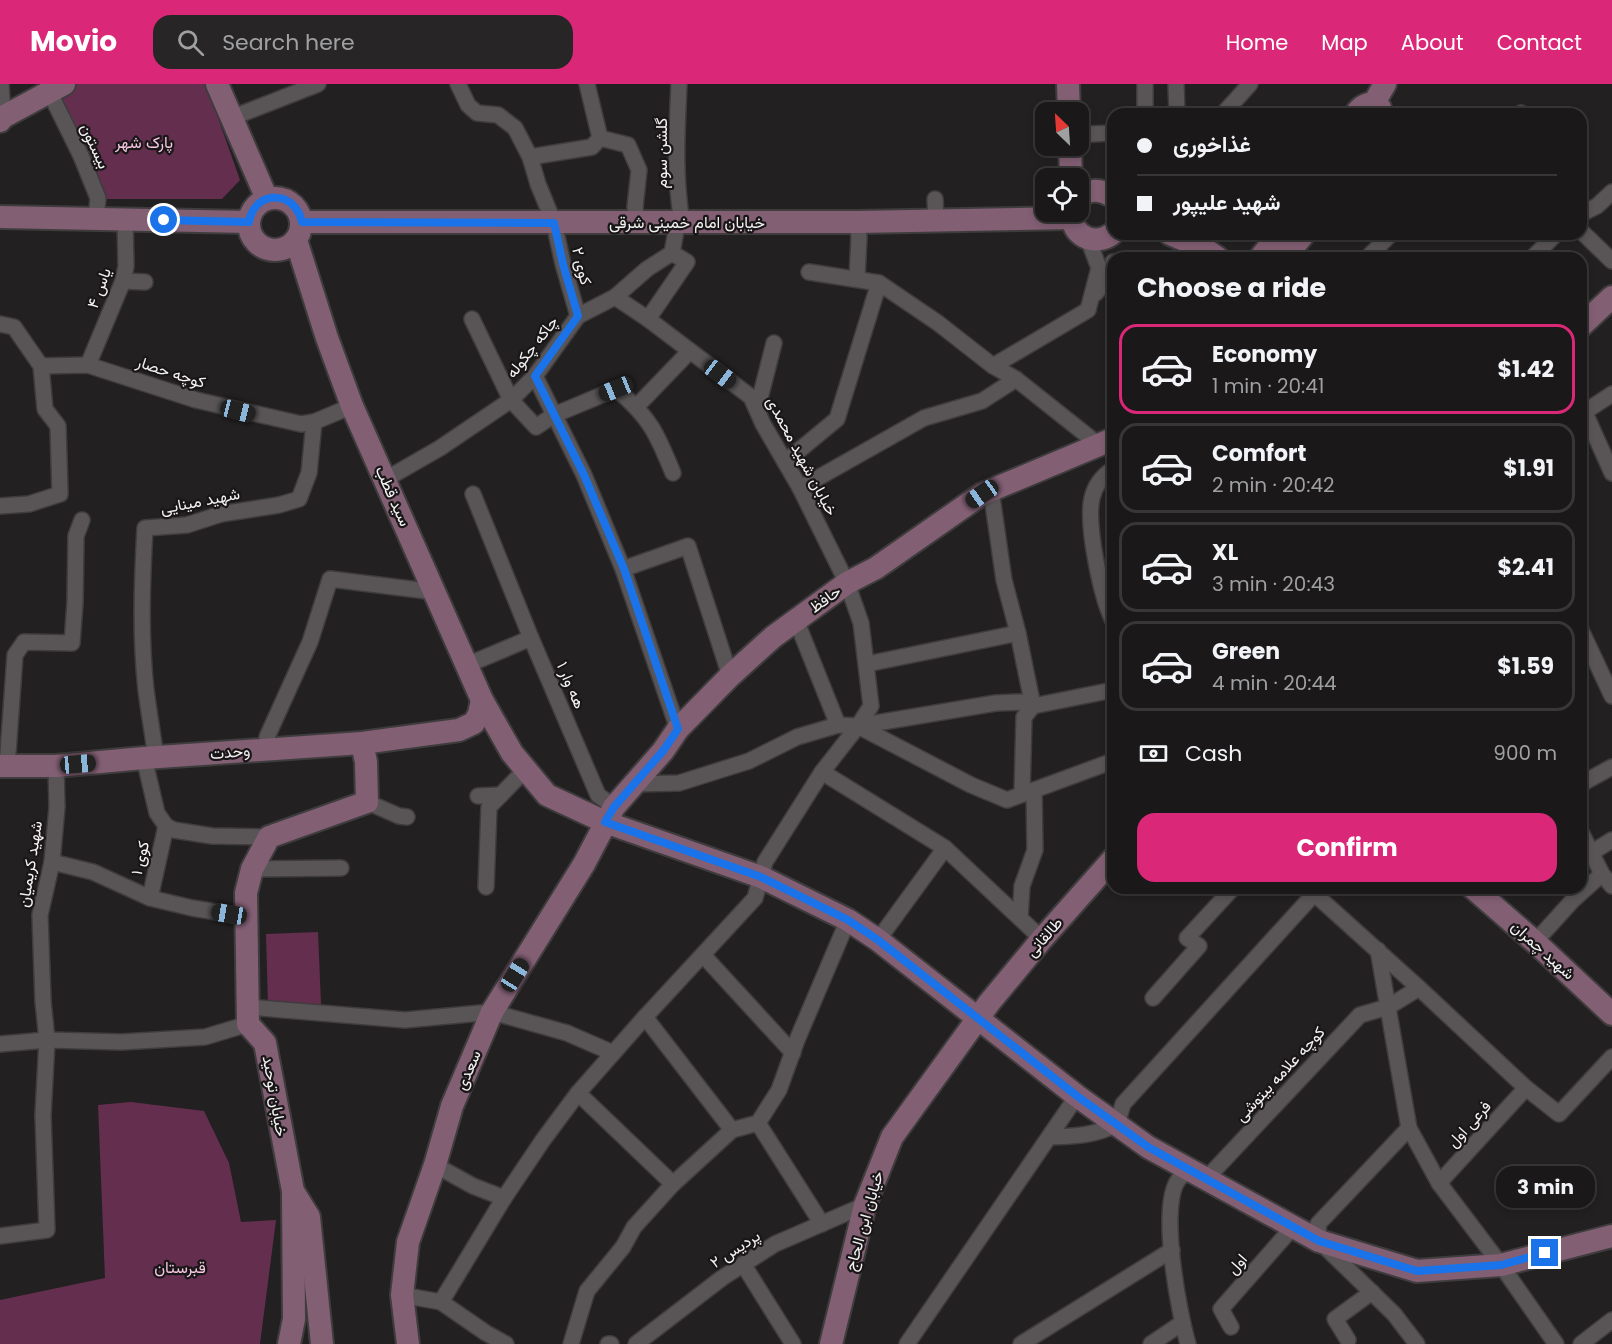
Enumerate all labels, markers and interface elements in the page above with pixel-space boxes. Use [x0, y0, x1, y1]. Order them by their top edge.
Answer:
search box [153, 15, 573, 69]
text: Movio [30, 22, 117, 61]
icon: search [174, 26, 207, 59]
text: Search here [222, 27, 355, 58]
text: Home [1226, 28, 1288, 57]
text: Map [1321, 28, 1368, 57]
text: About [1401, 28, 1464, 57]
text: Contact [1497, 28, 1582, 57]
north arrow [1035, 102, 1089, 156]
map controls [1035, 102, 1089, 222]
street label: گلشن سوم [650, 118, 673, 188]
street label: بیستون [74, 120, 116, 172]
text: غذاخوری [1173, 129, 1251, 160]
park label: پارک شهر [114, 131, 173, 154]
button: locate [1035, 168, 1089, 222]
text: شهید علیپور [1173, 187, 1281, 218]
route start [150, 206, 177, 233]
street label: خیابان امام خمینی شرقی [609, 211, 765, 234]
street label: کوی ۲ [566, 245, 598, 287]
street label: یاس ۴ [81, 265, 117, 311]
text: Choose a ride [1137, 269, 1326, 306]
street label: چاکه چکوله [500, 311, 564, 383]
text: Economy [1212, 339, 1317, 370]
icon: car [1140, 342, 1194, 396]
street label: کوچه حصار [132, 350, 209, 394]
text: $1.42 [1498, 354, 1554, 385]
car [700, 356, 740, 392]
text: 1 min · 20:41 [1212, 372, 1324, 400]
car [596, 374, 636, 404]
street label: خیابان شهید محمدی [761, 392, 843, 520]
car [218, 398, 258, 424]
text: Comfort [1212, 438, 1306, 469]
icon: car [1140, 441, 1194, 495]
text: $1.91 [1503, 453, 1554, 484]
street label: سید قطب [369, 462, 417, 530]
text: 2 min · 20:42 [1212, 471, 1334, 499]
car [962, 476, 1002, 512]
street label: شهید مینایی [158, 482, 242, 520]
text: XL [1212, 537, 1238, 568]
icon: car [1140, 540, 1194, 594]
text: $2.41 [1498, 552, 1554, 583]
text: 3 min · 20:43 [1212, 570, 1335, 598]
street label: حافظ [804, 579, 846, 618]
text: Green [1212, 636, 1280, 667]
icon: car [1140, 639, 1194, 693]
text: $1.59 [1497, 651, 1554, 682]
street label: هه وار ۱ [551, 658, 591, 712]
text: 4 min · 20:44 [1212, 669, 1337, 697]
icon: cash [1137, 737, 1170, 770]
text: Cash [1185, 738, 1242, 769]
street label: وحدت [209, 739, 251, 765]
text: 900 m [1493, 739, 1557, 767]
car [59, 753, 97, 775]
button: Confirm [1137, 813, 1557, 882]
street label: شهید کریمیان [12, 819, 48, 909]
street label: کوی ۱ [125, 839, 155, 877]
car [210, 902, 248, 926]
street label: طالقانی [1020, 912, 1068, 962]
street label: شهید چمران [1506, 915, 1580, 985]
car [498, 955, 532, 995]
street label: کوچه علامه بیتوشی [1230, 1021, 1330, 1127]
street label: سعدی [449, 1046, 487, 1094]
street label: خیابان توحید [257, 1054, 293, 1139]
street label: فرعی اول [1442, 1095, 1496, 1153]
callout: 3 min [1496, 1166, 1594, 1208]
street label: خیابان ابن الحاج [839, 1168, 889, 1274]
text: 3 min [1517, 1173, 1574, 1201]
street label: پردیس ۲ [705, 1224, 765, 1274]
route end [1531, 1239, 1558, 1266]
street label: اول [1221, 1249, 1253, 1279]
park label: قبرستان [154, 1256, 206, 1279]

